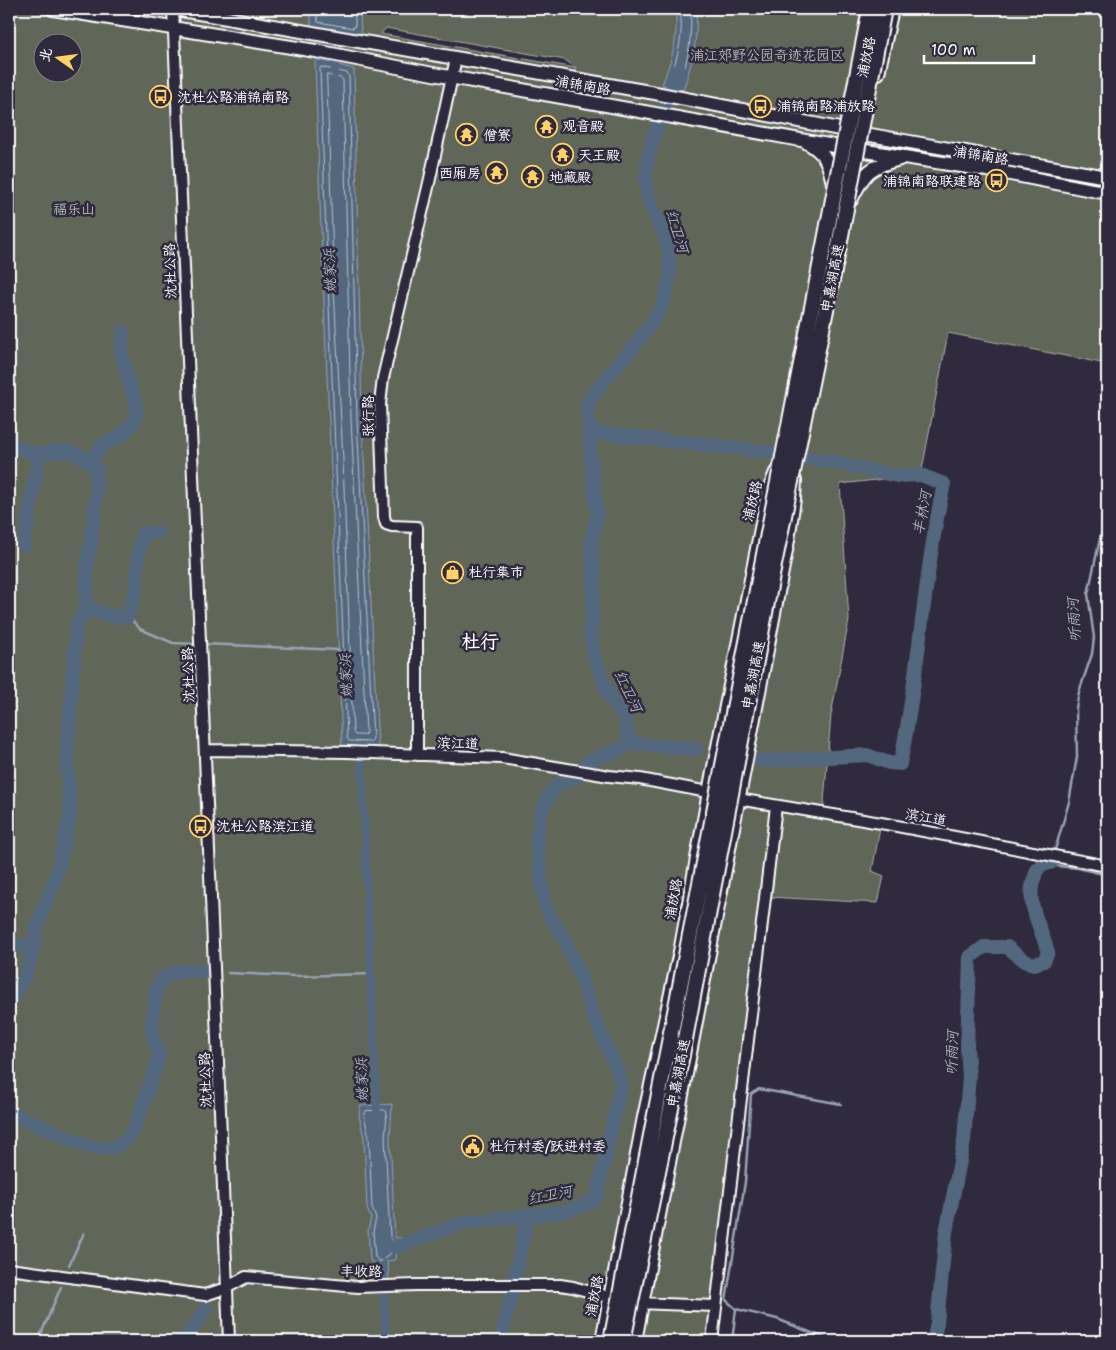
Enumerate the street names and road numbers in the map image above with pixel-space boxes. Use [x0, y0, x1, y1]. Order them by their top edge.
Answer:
street label: 浦放路 [853, 35, 879, 79]
street label: 浦锦南路 [554, 71, 612, 99]
street label: 浦锦南路 [952, 142, 1010, 168]
street label: 申嘉湖高速 [816, 242, 848, 314]
street label: 沈杜公路 [160, 243, 180, 299]
street label: 张行路 [359, 395, 377, 437]
street label: 浦放路 [738, 478, 766, 524]
street label: 申嘉湖高速 [737, 639, 769, 711]
street label: 沈杜公路 [178, 647, 198, 703]
street label: 滨江道 [437, 733, 479, 753]
street label: 滨江道 [904, 804, 948, 830]
street label: 浦放路 [660, 877, 686, 921]
street label: 申嘉湖高速 [662, 1037, 694, 1109]
street label: 沈杜公路 [195, 1052, 215, 1108]
street label: 丰收路 [340, 1262, 382, 1280]
street label: 浦放路 [581, 1274, 607, 1318]

